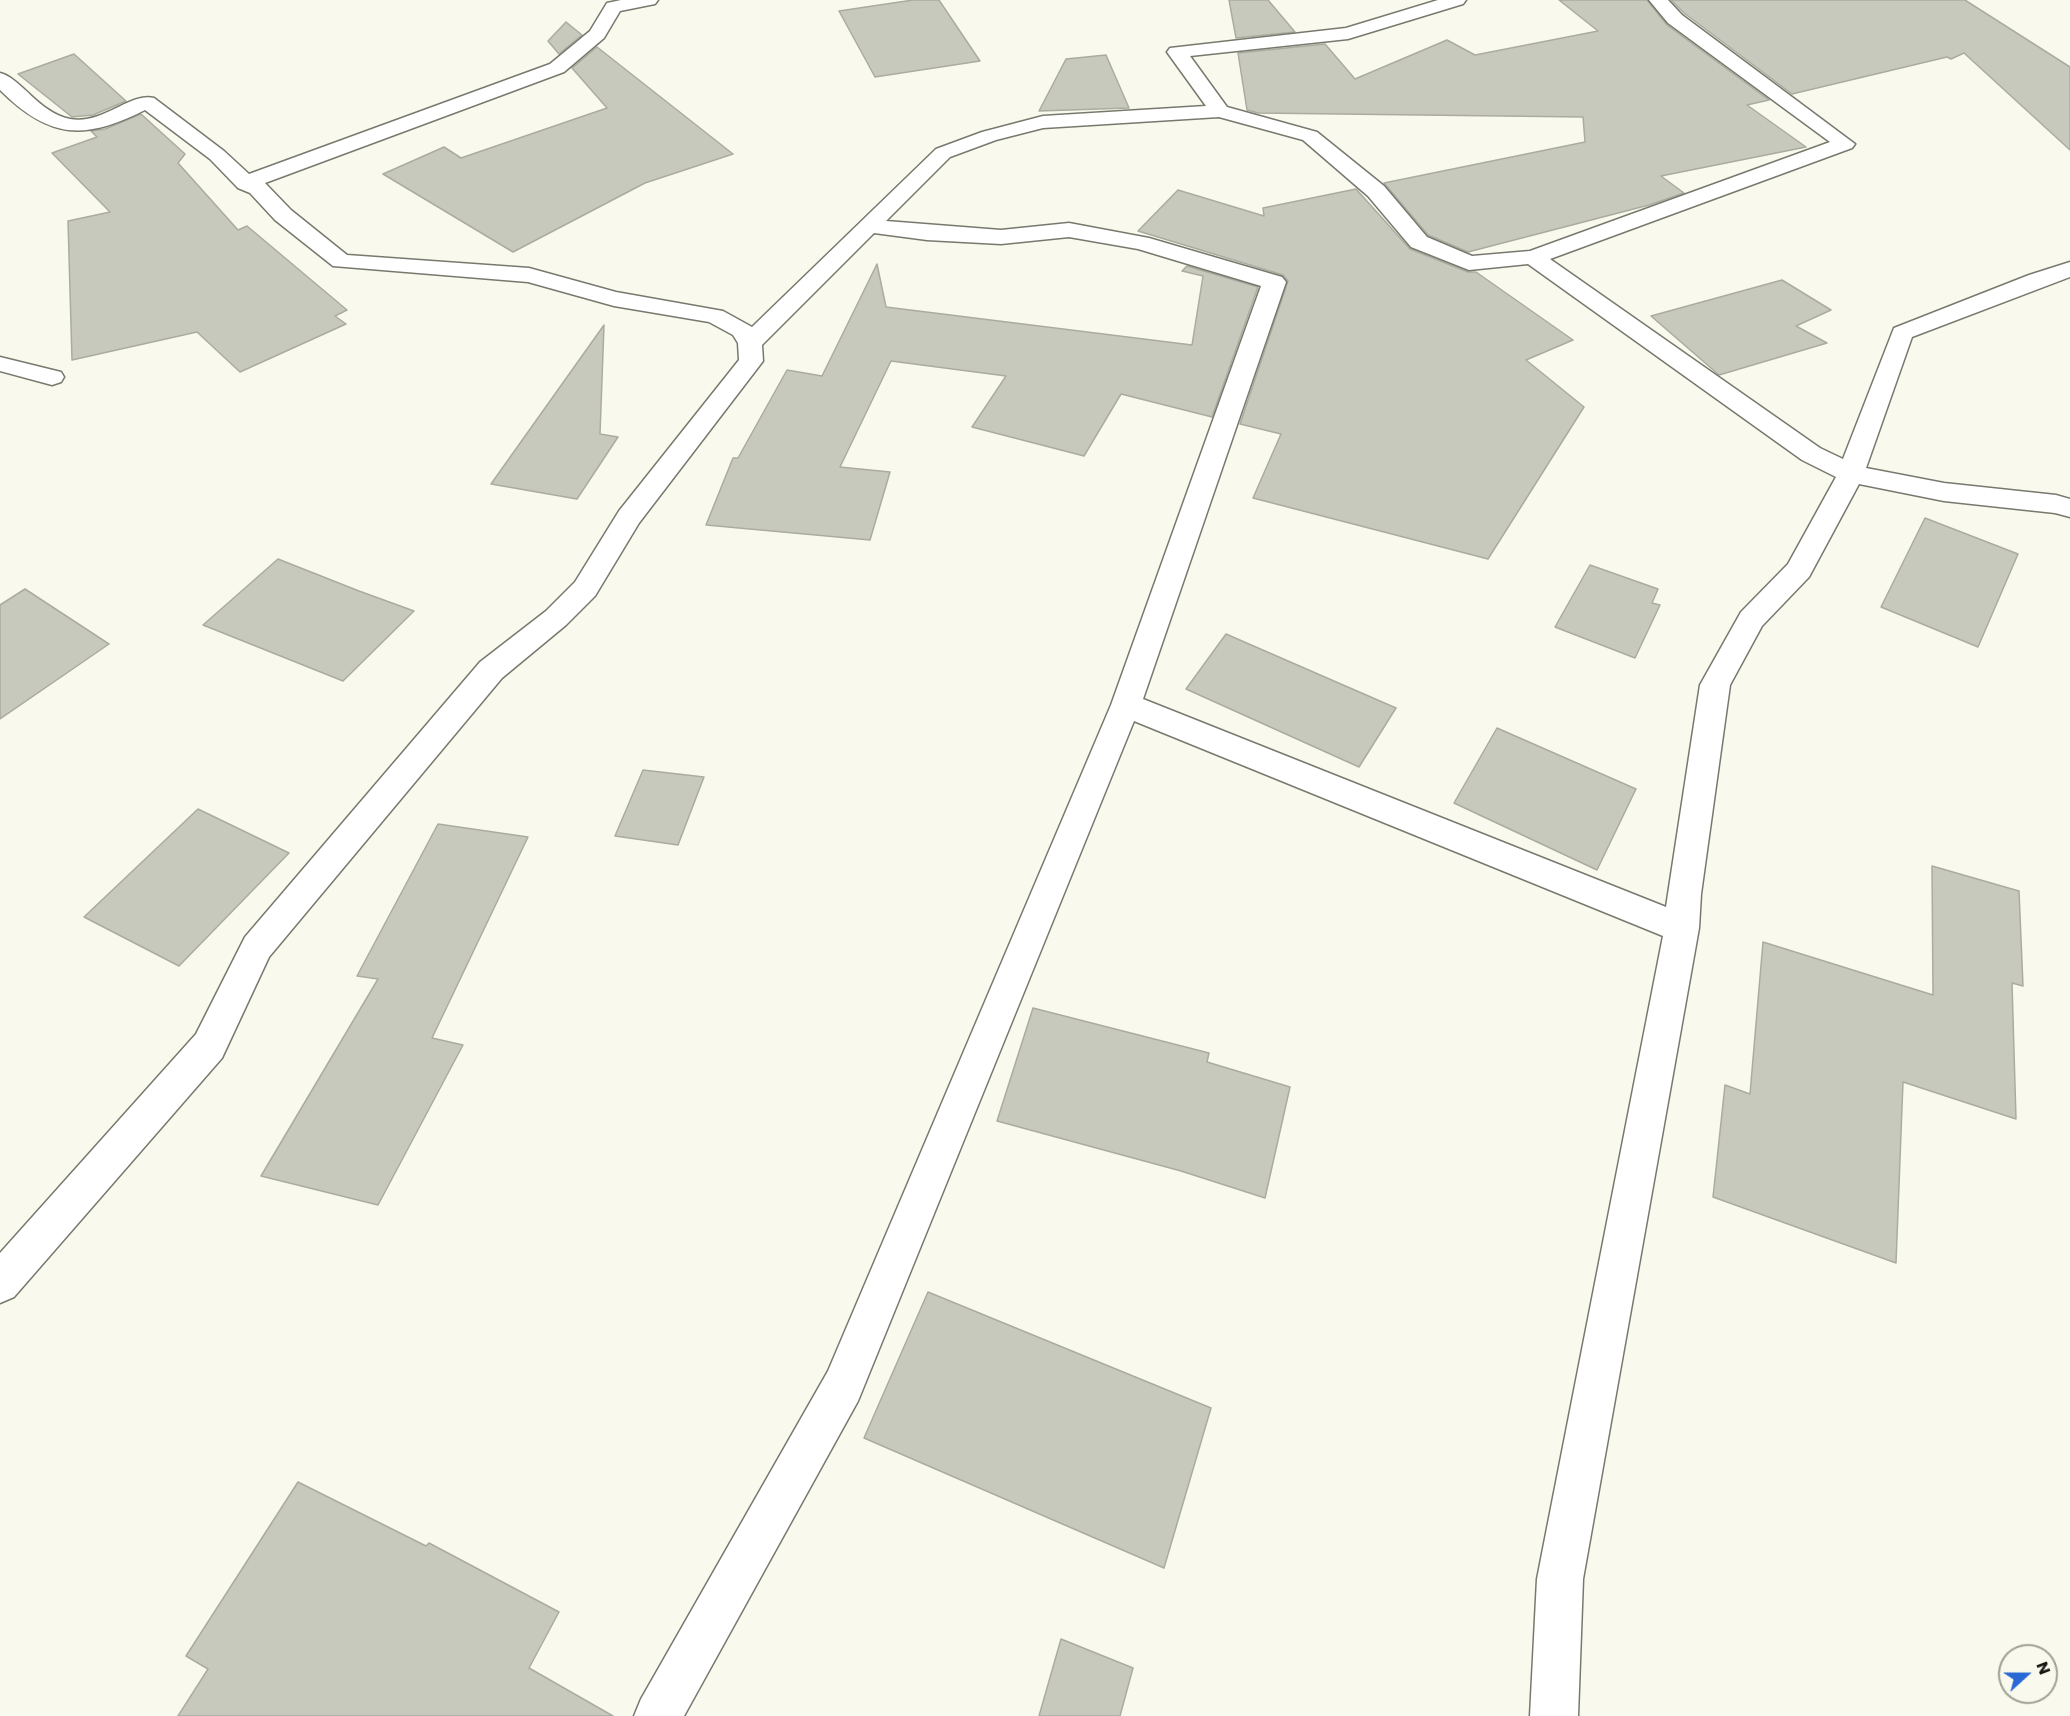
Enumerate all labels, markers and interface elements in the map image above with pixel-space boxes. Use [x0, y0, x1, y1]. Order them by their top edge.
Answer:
north arrow [1998, 1644, 2058, 1704]
text: N [2031, 1658, 2056, 1678]

